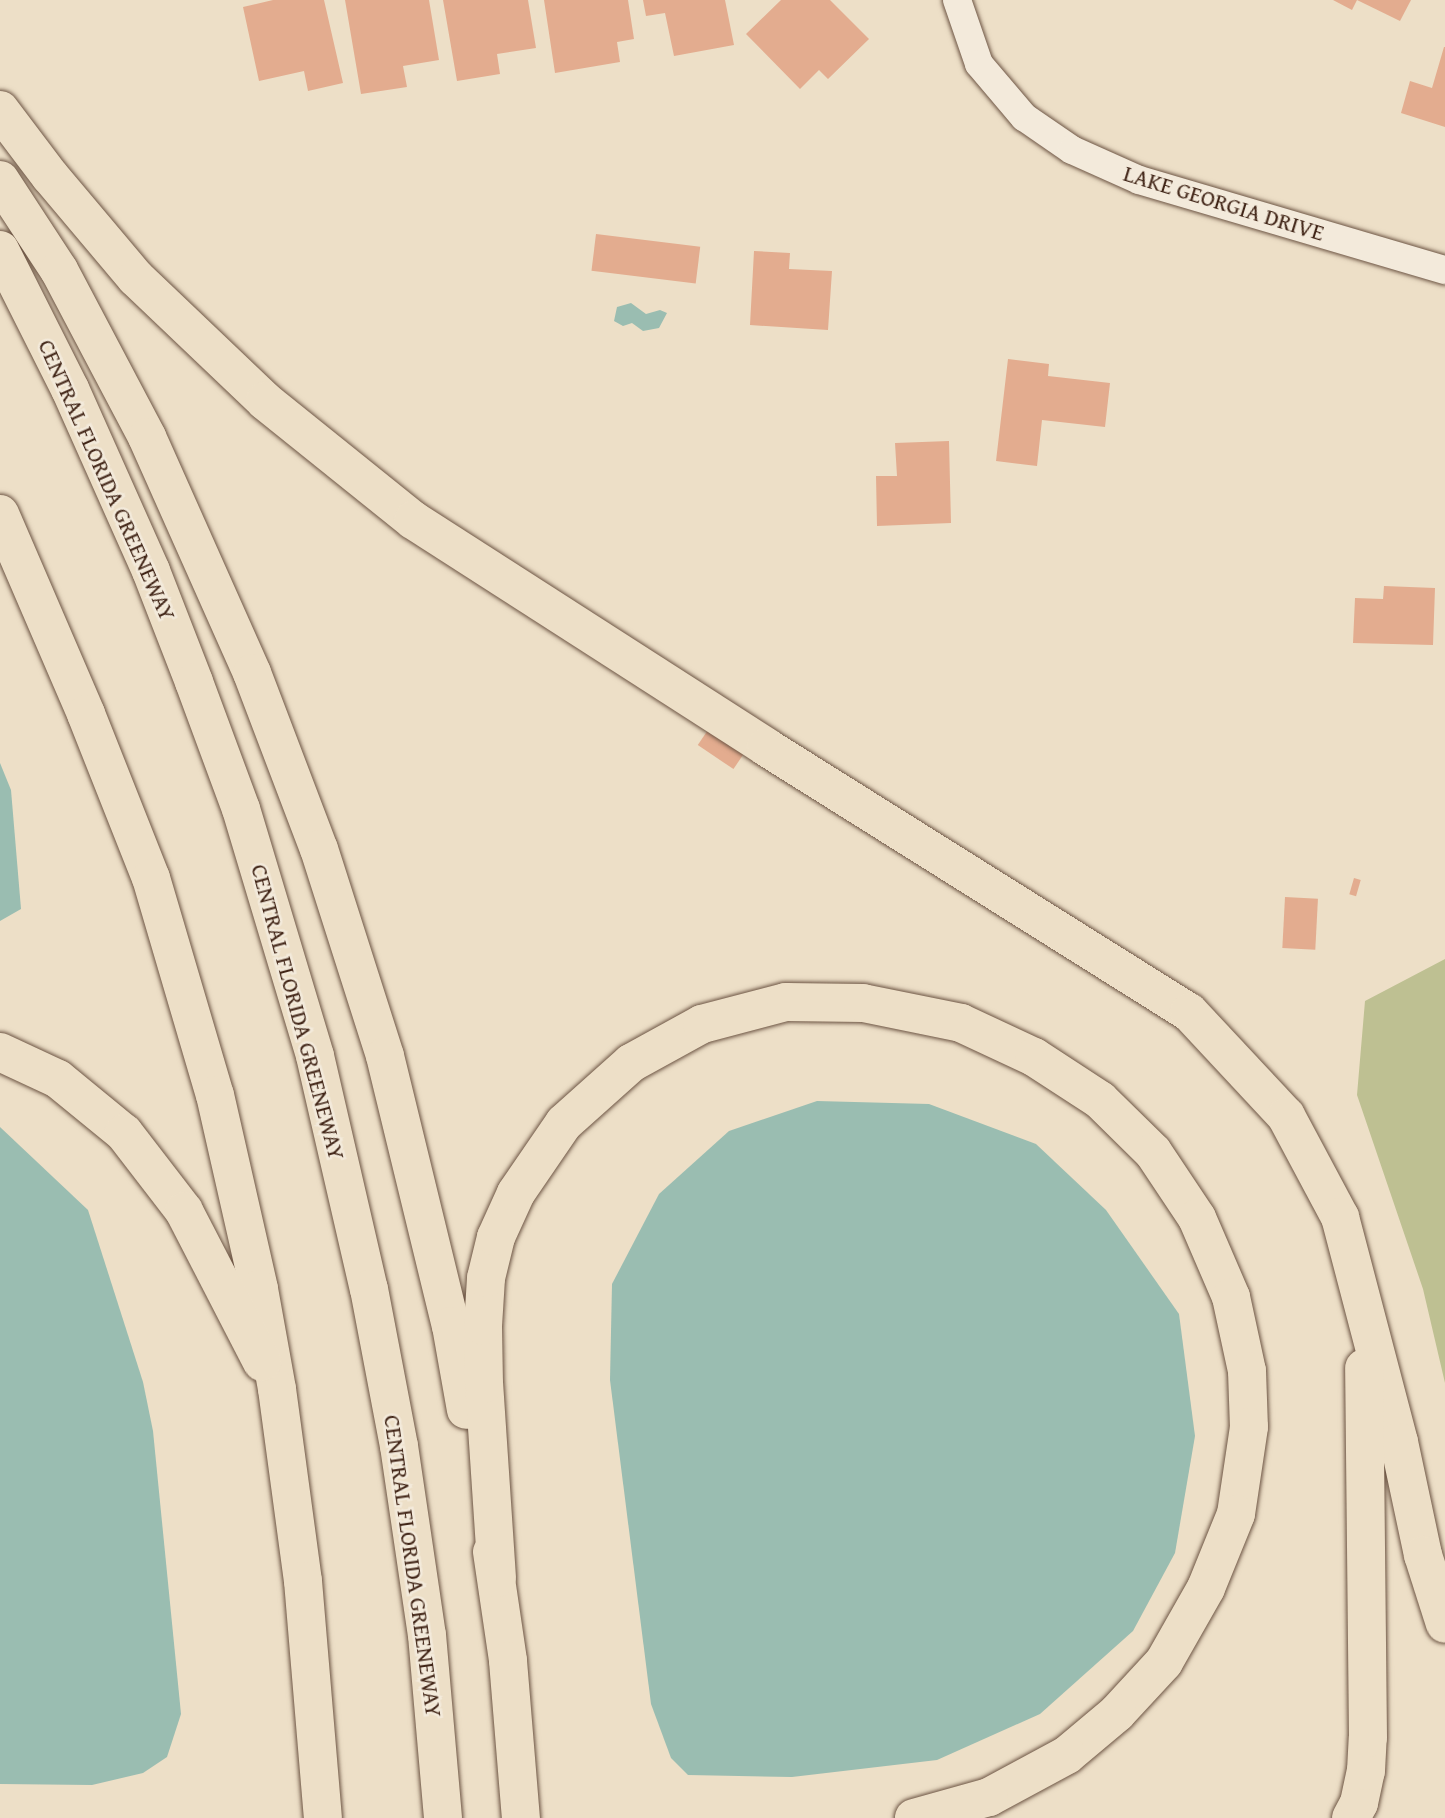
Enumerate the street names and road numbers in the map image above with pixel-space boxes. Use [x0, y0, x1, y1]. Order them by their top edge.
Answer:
street label: LAKE GEORGIA DRIVE [1120, 159, 1328, 247]
street label: CENTRAL FLORIDA GREENEWAY [32, 335, 182, 625]
street label: CENTRAL FLORIDA GREENEWAY [245, 861, 351, 1163]
street label: CENTRAL FLORIDA GREENEWAY [378, 1413, 448, 1719]

